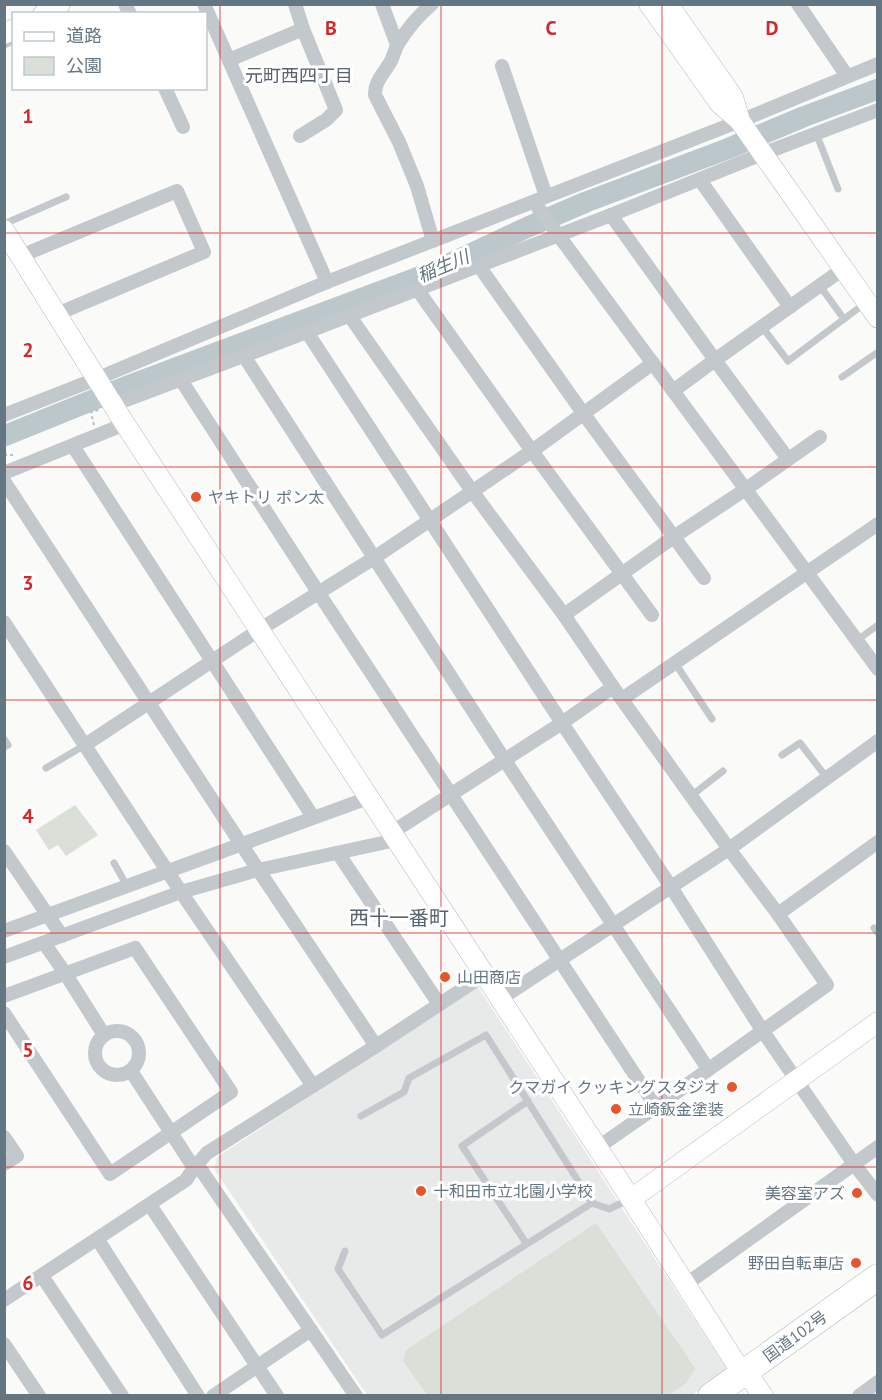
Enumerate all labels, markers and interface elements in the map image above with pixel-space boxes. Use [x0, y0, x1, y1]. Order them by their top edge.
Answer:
legend [12, 12, 207, 90]
text: B [325, 15, 337, 41]
text: C [545, 15, 557, 41]
text: D [766, 15, 779, 41]
text: 道路 [66, 24, 102, 47]
text: 公園 [66, 54, 102, 77]
district label: 元町西四丁目 [245, 64, 353, 87]
text: 1 [22, 103, 34, 129]
water label: 稲生川 [414, 244, 474, 287]
text: 2 [22, 337, 34, 363]
place label: ヤキトリ ポン太 [208, 487, 324, 507]
marker: ヤキトリ ポン太 [189, 490, 203, 504]
text: 3 [22, 570, 34, 596]
text: 4 [22, 803, 34, 829]
district label: 西十一番町 [349, 905, 449, 931]
place label: 山田商店 [457, 967, 521, 987]
marker: 山田商店 [438, 970, 452, 984]
text: 5 [22, 1037, 34, 1063]
place label: クマガイ クッキングスタジオ [508, 1077, 720, 1097]
marker: クマガイ クッキングスタジオ [725, 1080, 739, 1094]
place label: 立崎鈑金塗装 [628, 1099, 724, 1119]
marker: 立崎鈑金塗装 [609, 1102, 623, 1116]
place label: 十和田市立北園小学校 [433, 1181, 593, 1201]
place label: 美容室アズ [765, 1183, 845, 1203]
marker: 十和田市立北園小学校 [414, 1184, 428, 1198]
marker: 美容室アズ [850, 1186, 864, 1200]
place label: 野田自転車店 [748, 1253, 844, 1273]
marker: 野田自転車店 [849, 1256, 863, 1270]
text: 6 [22, 1270, 34, 1296]
street label: 国道102号 [759, 1306, 831, 1366]

